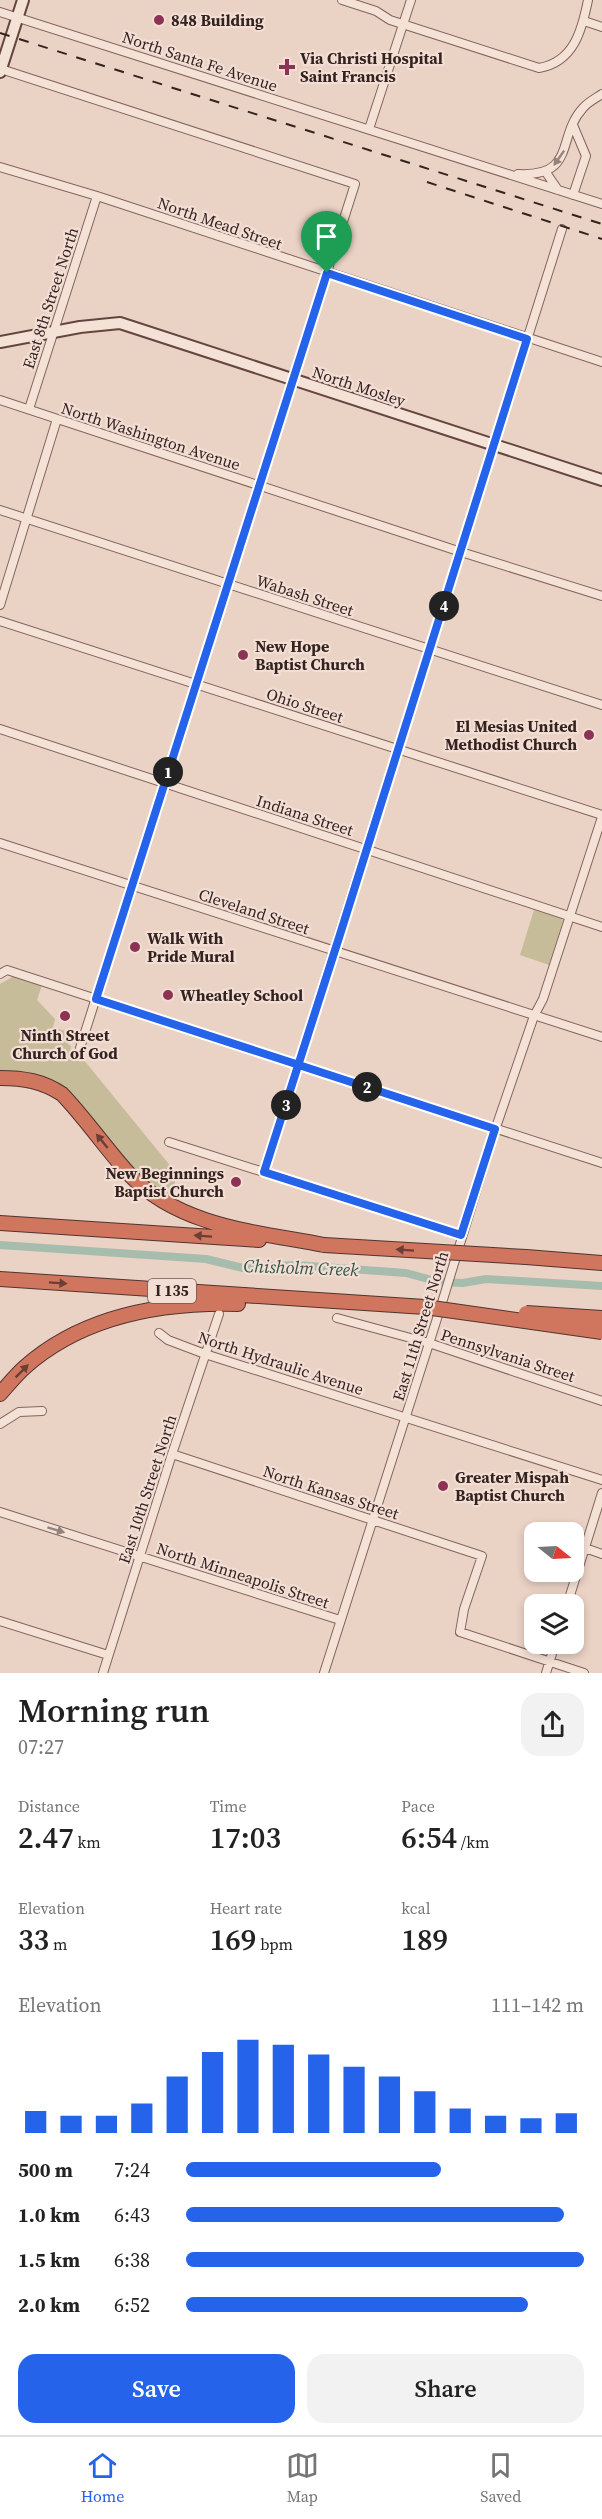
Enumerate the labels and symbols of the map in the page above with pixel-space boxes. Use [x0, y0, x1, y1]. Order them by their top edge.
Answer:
place label: 848 Building [171, 9, 264, 31]
marker: 848 Building [152, 13, 166, 27]
street label: North Santa Fe Avenue [120, 26, 280, 96]
place label: Via Christi Hospital Saint Francis [300, 47, 443, 87]
marker: Via Christi Hospital Saint Francis [278, 58, 296, 76]
one-way arrow [553, 149, 565, 165]
street label: North Mead Street [155, 191, 286, 255]
pin [301, 211, 352, 273]
street label: East 8th Street North [17, 224, 83, 372]
street label: North Mosley [310, 361, 409, 412]
street label: North Washington Avenue [59, 397, 243, 475]
street label: Wabash Street [253, 569, 357, 621]
pin: 4 [429, 591, 459, 621]
place label: New Hope Baptist Church [255, 635, 365, 675]
marker: New Hope Baptist Church [236, 648, 250, 662]
street label: Ohio Street [264, 682, 347, 728]
place label: El Mesias United Methodist Church [445, 715, 577, 755]
marker: El Mesias United Methodist Church [582, 728, 596, 742]
pin: 1 [153, 757, 183, 787]
street label: Indiana Street [254, 789, 357, 841]
street label: Cleveland Street [196, 883, 313, 940]
place label: Walk With Pride Mural [147, 927, 235, 967]
marker: Walk With Pride Mural [128, 940, 142, 954]
place label: Wheatley School [180, 984, 303, 1006]
marker: Wheatley School [161, 988, 175, 1002]
marker: Ninth Street Church of God [58, 1009, 72, 1023]
place label: Ninth Street Church of God [12, 1024, 118, 1064]
pin: 2 [352, 1072, 382, 1102]
pin: 3 [271, 1090, 301, 1120]
one-way arrow [96, 1133, 109, 1149]
place label: New Beginnings Baptist Church [105, 1162, 224, 1202]
marker: New Beginnings Baptist Church [229, 1175, 243, 1189]
one-way arrow [194, 1232, 213, 1241]
one-way arrow [395, 1245, 414, 1254]
street label: East 11th Street North [387, 1248, 453, 1404]
water label: Chisholm Creek [243, 1253, 359, 1282]
one-way arrow [49, 1278, 68, 1287]
road number: I 135 [148, 1279, 196, 1303]
street label: Pennsylvania Street [438, 1323, 579, 1387]
street label: North Hydraulic Avenue [195, 1326, 367, 1400]
one-way arrow [14, 1365, 28, 1379]
street label: East 10th Street North [113, 1411, 182, 1566]
street label: North Kansas Street [260, 1460, 402, 1525]
place label: Greater Mispah Baptist Church [455, 1466, 569, 1506]
marker: Greater Mispah Baptist Church [436, 1479, 450, 1493]
north arrow [524, 1522, 584, 1582]
one-way arrow [47, 1525, 65, 1535]
street label: North Minneapolis Street [154, 1537, 333, 1614]

